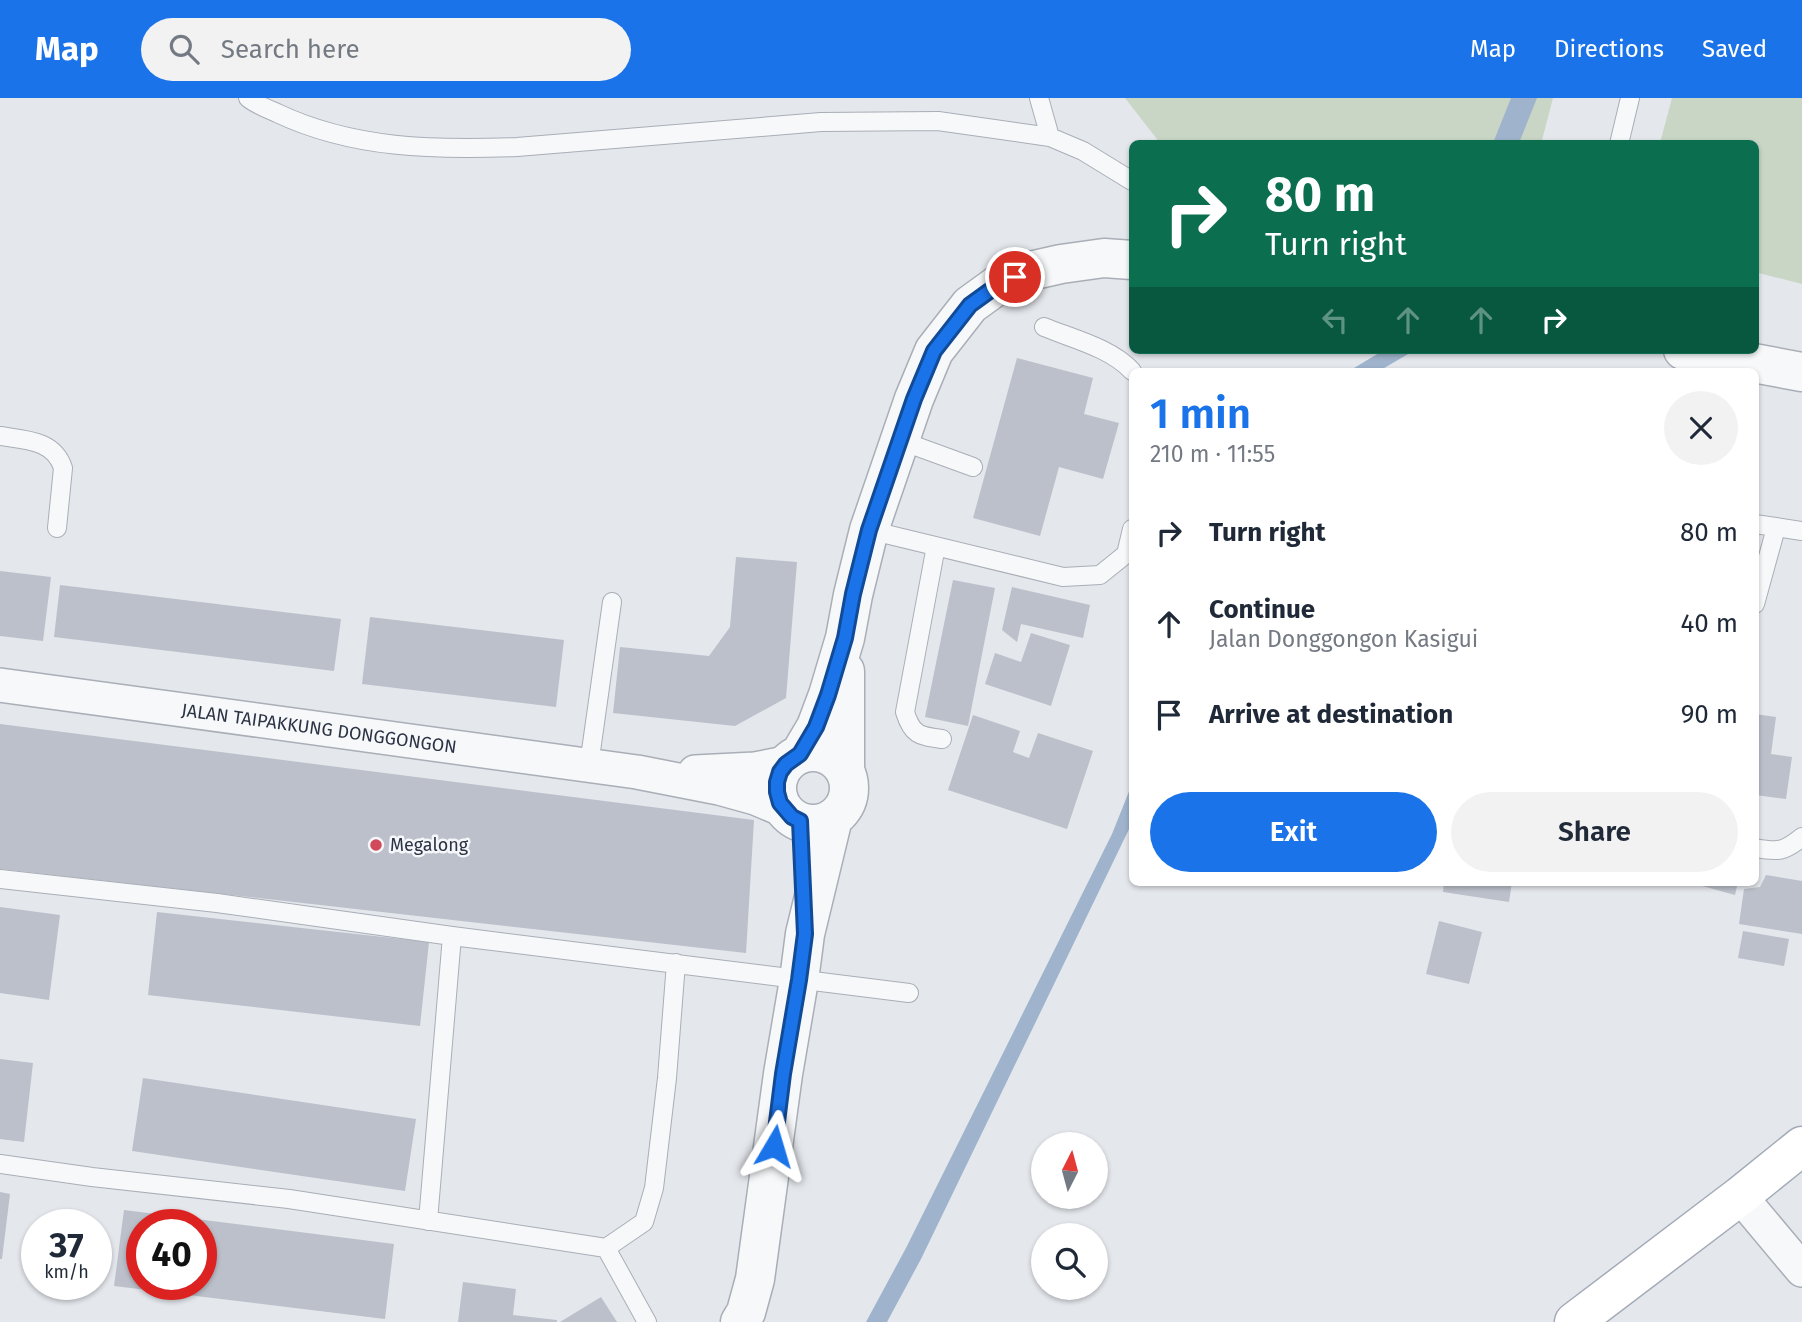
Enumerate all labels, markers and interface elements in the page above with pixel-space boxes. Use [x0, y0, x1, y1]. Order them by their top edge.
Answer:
search box [141, 18, 631, 81]
text: Map [35, 29, 99, 69]
icon: search [165, 30, 203, 68]
text: Search here [221, 34, 360, 65]
text: Map [1470, 35, 1516, 63]
text: Directions [1554, 35, 1664, 63]
text: Saved [1702, 35, 1767, 63]
text: 80 m [1265, 165, 1375, 224]
icon: right [1150, 168, 1241, 259]
text: Turn right [1265, 225, 1407, 263]
pin [985, 247, 1045, 307]
icon: arrive [996, 258, 1034, 296]
icon: left [1316, 301, 1354, 339]
icon: ahead [1389, 301, 1427, 339]
icon: ahead [1462, 301, 1500, 339]
icon: right [1535, 301, 1573, 339]
text: 1 min [1150, 389, 1251, 439]
button: close [1664, 391, 1738, 465]
text: 210 m · 11:55 [1150, 440, 1275, 468]
icon: right [1150, 514, 1188, 552]
text: Turn right [1209, 517, 1326, 548]
text: 80 m [1680, 517, 1738, 548]
text: Continue [1209, 594, 1315, 625]
icon: ahead [1150, 605, 1188, 643]
text: 40 m [1680, 608, 1738, 639]
text: Jalan Donggongon Kasigui [1209, 625, 1478, 653]
icon: arrive [1150, 696, 1188, 734]
street label: JALAN TAIPAKKUNG DONGGONGON [180, 699, 458, 758]
text: Arrive at destination [1209, 699, 1453, 730]
text: 90 m [1681, 699, 1738, 730]
button: Exit [1150, 792, 1437, 872]
button: Share [1451, 792, 1738, 872]
place label: Megalong [390, 834, 469, 856]
marker: Megalong [368, 837, 384, 853]
position arrow [737, 1109, 811, 1183]
north arrow [1031, 1132, 1108, 1209]
map controls [1031, 1132, 1108, 1300]
speed limit sign: 40 [126, 1209, 217, 1300]
button: search [1031, 1223, 1108, 1300]
text: 37 [49, 1224, 84, 1266]
text: km/h [44, 1261, 89, 1283]

